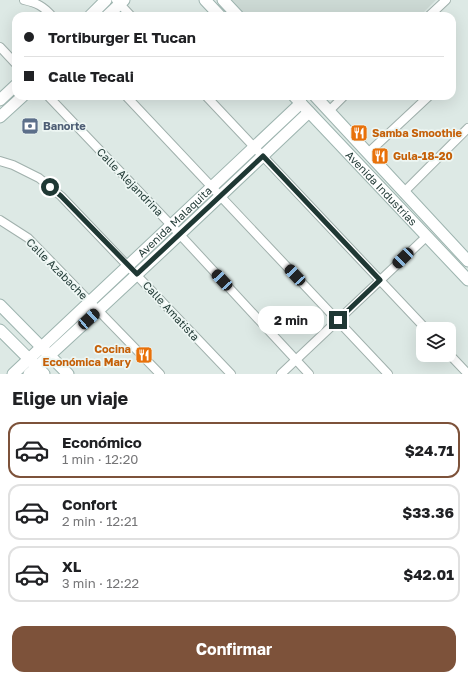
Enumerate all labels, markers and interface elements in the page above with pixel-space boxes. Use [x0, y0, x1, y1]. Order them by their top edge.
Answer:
text: Tortiburger El Tucan [48, 28, 196, 46]
text: Calle Tecali [48, 67, 134, 85]
bank icon: Banorte [20, 116, 40, 136]
place label: Banorte [43, 119, 86, 132]
restaurant icon: Samba Smoothie [349, 123, 369, 143]
place label: Samba Smoothie [372, 126, 462, 139]
street label: Calle Alejandrina [95, 145, 166, 218]
restaurant icon: Gula-18-20 [370, 146, 390, 166]
street label: Avenida Industrias [343, 148, 420, 228]
place label: Gula-18-20 [393, 149, 453, 162]
route start [41, 178, 59, 196]
street label: Avenida Malaquita [135, 184, 214, 259]
street label: Calle Azabache [24, 235, 91, 302]
car [390, 245, 416, 271]
car [282, 262, 308, 288]
car [209, 267, 235, 293]
street label: Calle Amatista [140, 278, 202, 343]
callout: 2 min [258, 306, 324, 334]
car [76, 307, 102, 331]
route end [329, 311, 347, 329]
text: 2 min [274, 312, 308, 328]
map controls [416, 322, 456, 362]
button: layers [416, 322, 456, 362]
place label: Cocina Económica Mary [43, 342, 131, 368]
restaurant icon: Cocina Económica Mary [134, 345, 154, 365]
text: Elige un viaje [12, 387, 128, 409]
icon: car [14, 432, 50, 468]
text: Económico [62, 433, 142, 451]
text: $24.71 [405, 441, 454, 459]
text: 1 min · 12:20 [62, 451, 138, 467]
icon: car [14, 494, 50, 530]
text: Confort [62, 495, 117, 513]
text: $33.36 [402, 503, 454, 521]
text: 2 min · 12:21 [62, 513, 138, 529]
icon: car [14, 556, 50, 592]
text: XL [62, 557, 81, 575]
text: $42.01 [403, 565, 454, 583]
text: 3 min · 12:22 [62, 575, 139, 591]
button: Confirmar [12, 626, 456, 672]

